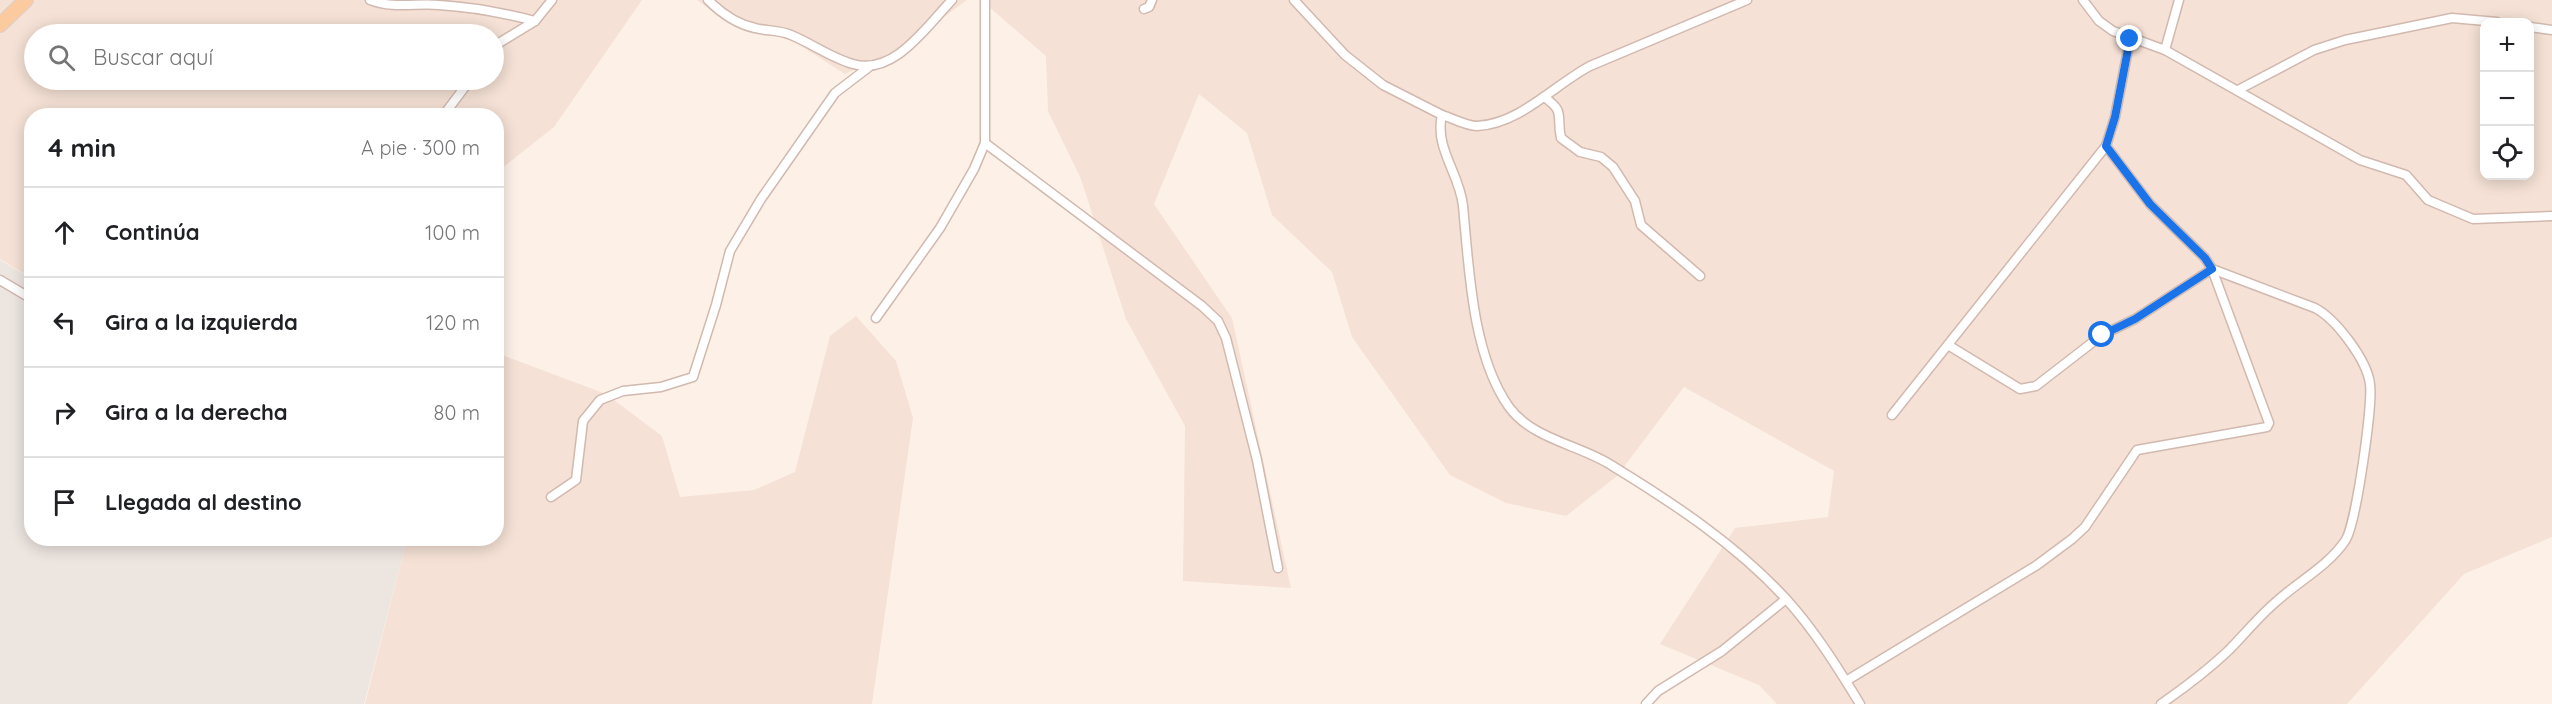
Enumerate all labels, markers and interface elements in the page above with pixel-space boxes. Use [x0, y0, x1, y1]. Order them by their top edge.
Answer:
map controls [2480, 18, 2534, 180]
button: + [2480, 18, 2534, 72]
search box [24, 24, 504, 90]
route end [2116, 25, 2142, 51]
icon: search [45, 41, 78, 74]
text: Buscar aquí [93, 43, 213, 71]
button: − [2480, 72, 2534, 126]
button: locate [2480, 126, 2534, 180]
text: 4 min [48, 131, 116, 164]
text: A pie · 300 m [361, 135, 480, 160]
icon: ahead [48, 216, 81, 249]
text: Continúa [105, 218, 200, 246]
text: 100 m [425, 220, 480, 245]
icon: left [48, 306, 81, 339]
text: Gira a la izquierda [105, 308, 298, 336]
text: 120 m [426, 310, 480, 335]
route start [2088, 321, 2114, 347]
icon: right [48, 396, 81, 429]
text: Gira a la derecha [105, 398, 288, 426]
text: 80 m [434, 400, 480, 425]
icon: arrive [48, 486, 81, 519]
text: Llegada al destino [105, 488, 302, 516]

